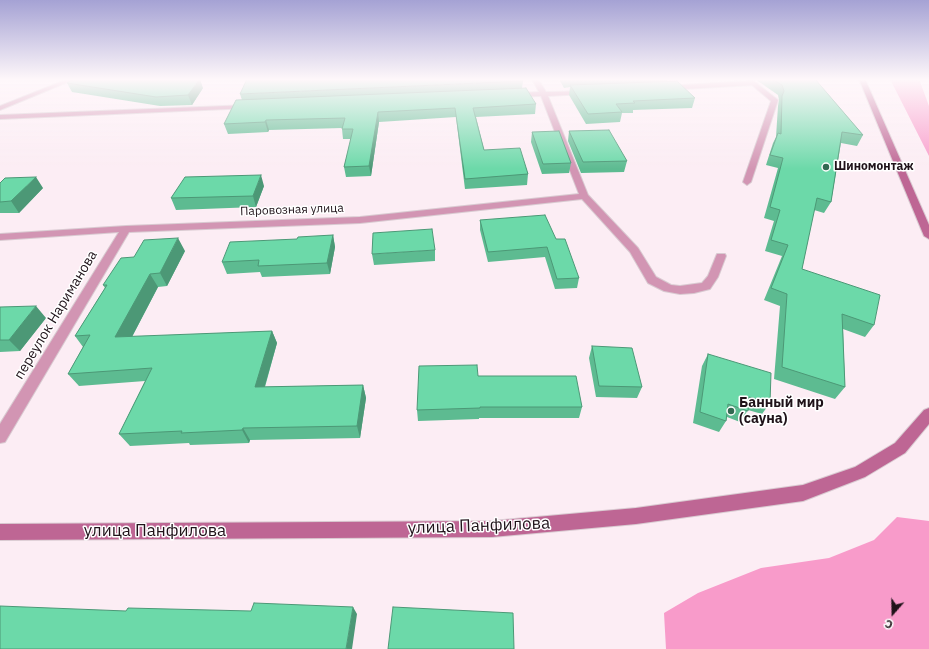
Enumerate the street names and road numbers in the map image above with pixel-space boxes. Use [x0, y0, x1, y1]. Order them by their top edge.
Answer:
street label: Паровозная улица [240, 201, 344, 219]
street label: переулок Нариманова [11, 248, 101, 382]
street label: улица Панфилова [408, 513, 550, 539]
street label: улица Панфилова [84, 521, 226, 541]

